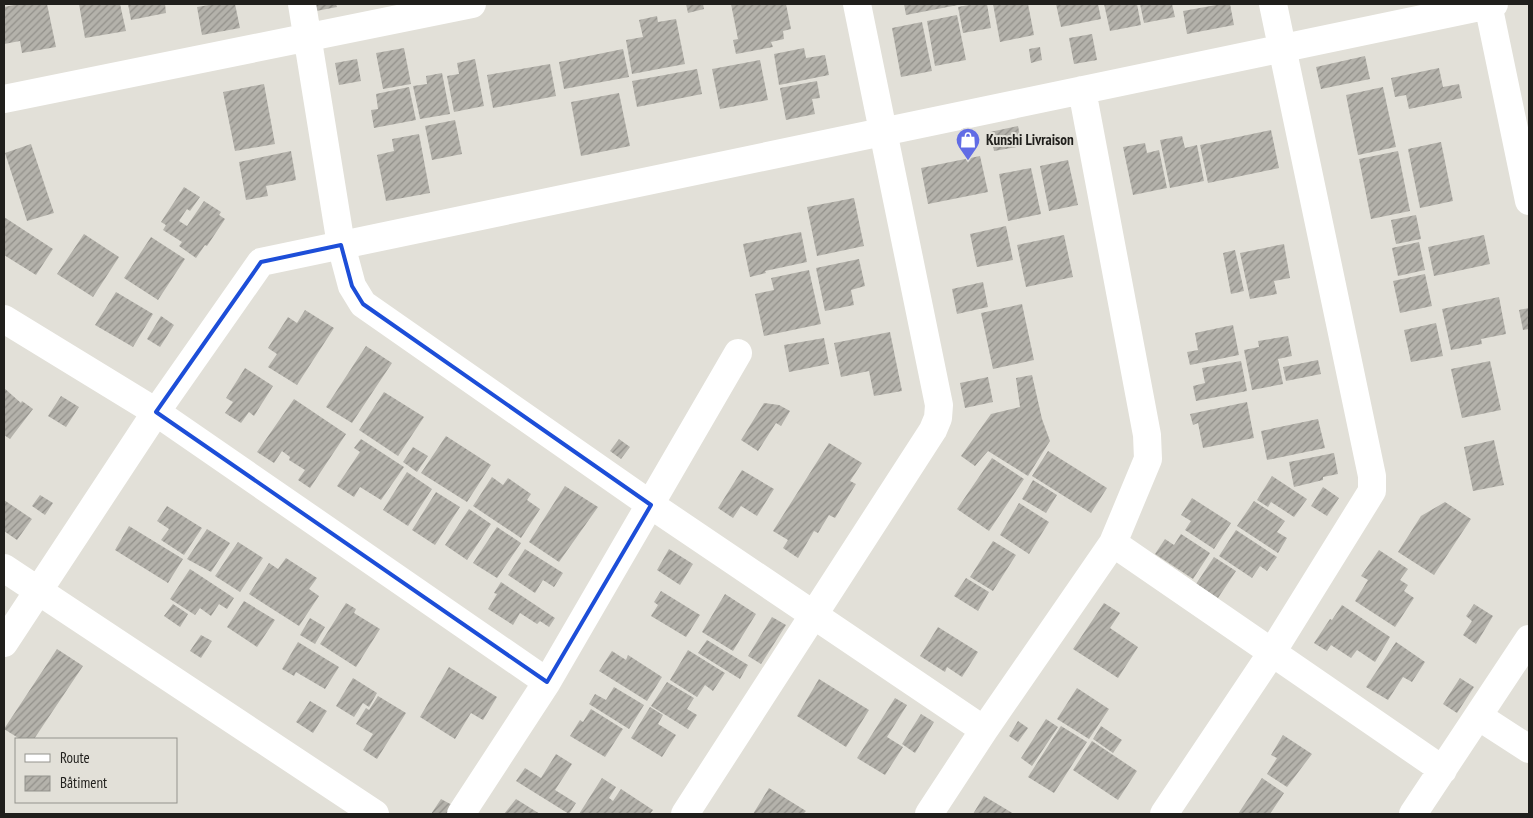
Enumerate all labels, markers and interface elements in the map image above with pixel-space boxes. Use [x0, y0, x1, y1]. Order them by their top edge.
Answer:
shop icon: Kunshi Livraison [955, 127, 981, 161]
place label: Kunshi Livraison [986, 130, 1074, 149]
legend [15, 738, 178, 803]
text: Route [60, 748, 90, 767]
text: Bâtiment [60, 773, 107, 792]

